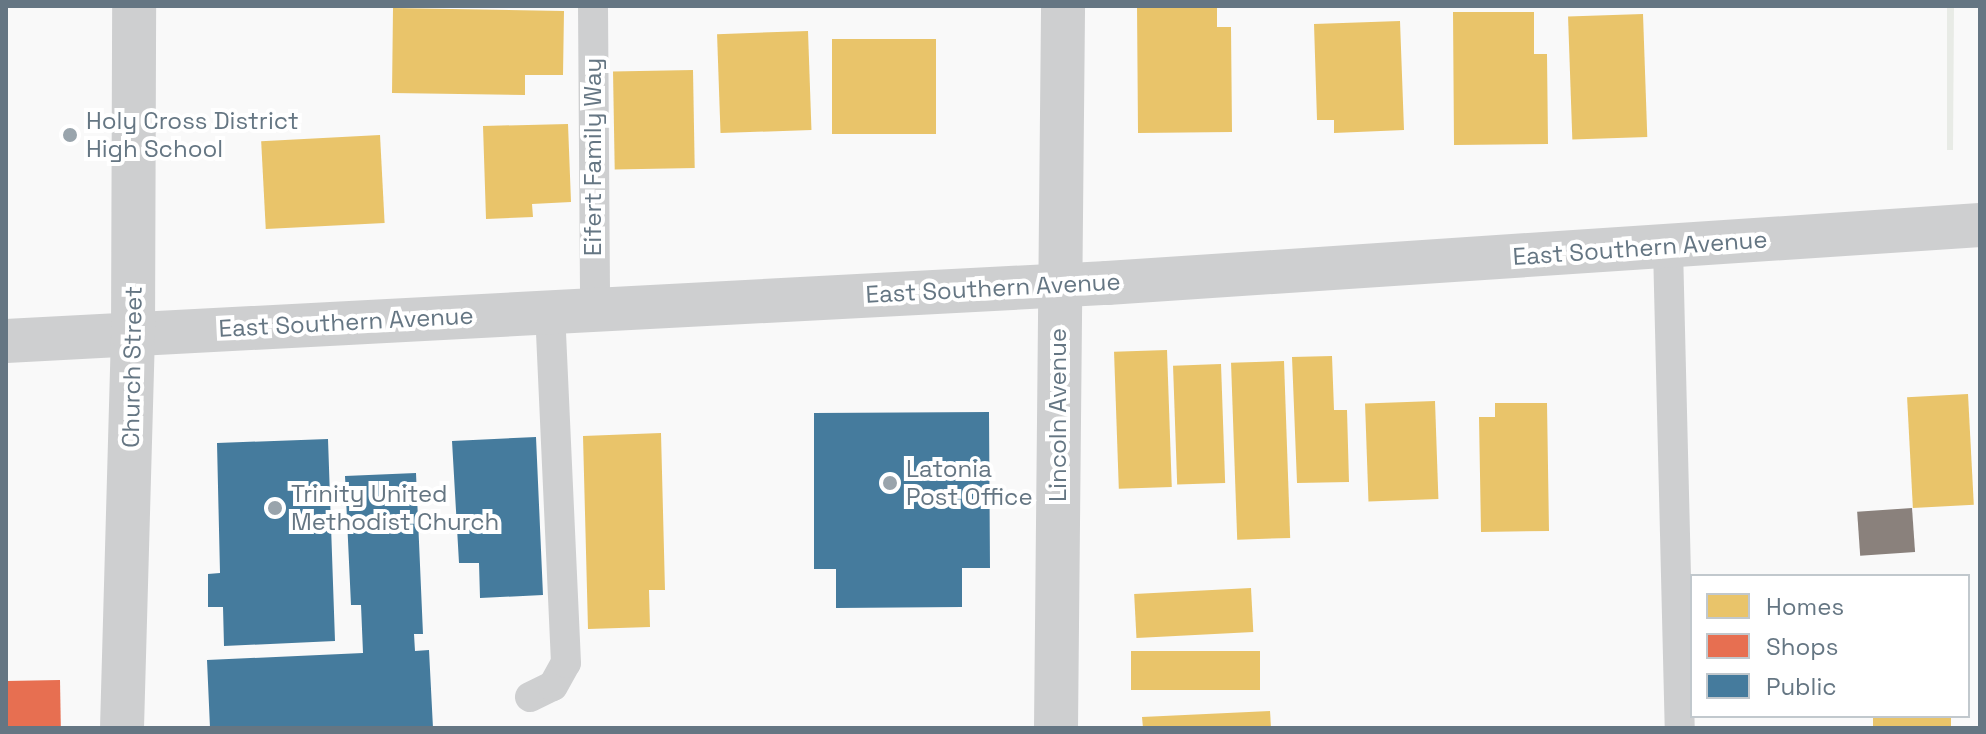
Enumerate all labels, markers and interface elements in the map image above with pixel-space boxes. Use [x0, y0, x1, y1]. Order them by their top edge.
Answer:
street label: Eifert Family Way [579, 58, 607, 256]
place label: Holy Cross District High School [86, 107, 299, 163]
marker: Holy Cross District High School [61, 126, 79, 144]
street label: East Southern Avenue [1511, 225, 1769, 271]
street label: East Southern Avenue [865, 267, 1121, 309]
street label: Church Street [116, 286, 148, 448]
street label: East Southern Avenue [218, 301, 474, 343]
street label: Lincoln Avenue [1044, 328, 1072, 502]
place label: Latonia Post Office [906, 455, 1033, 511]
marker: Latonia Post Office [881, 474, 899, 492]
place label: Trinity United Methodist Church [291, 480, 499, 536]
marker: Trinity United Methodist Church [266, 499, 284, 517]
legend [1690, 574, 1970, 718]
text: Homes [1766, 591, 1844, 622]
text: Shops [1766, 631, 1838, 662]
text: Public [1766, 671, 1837, 702]

